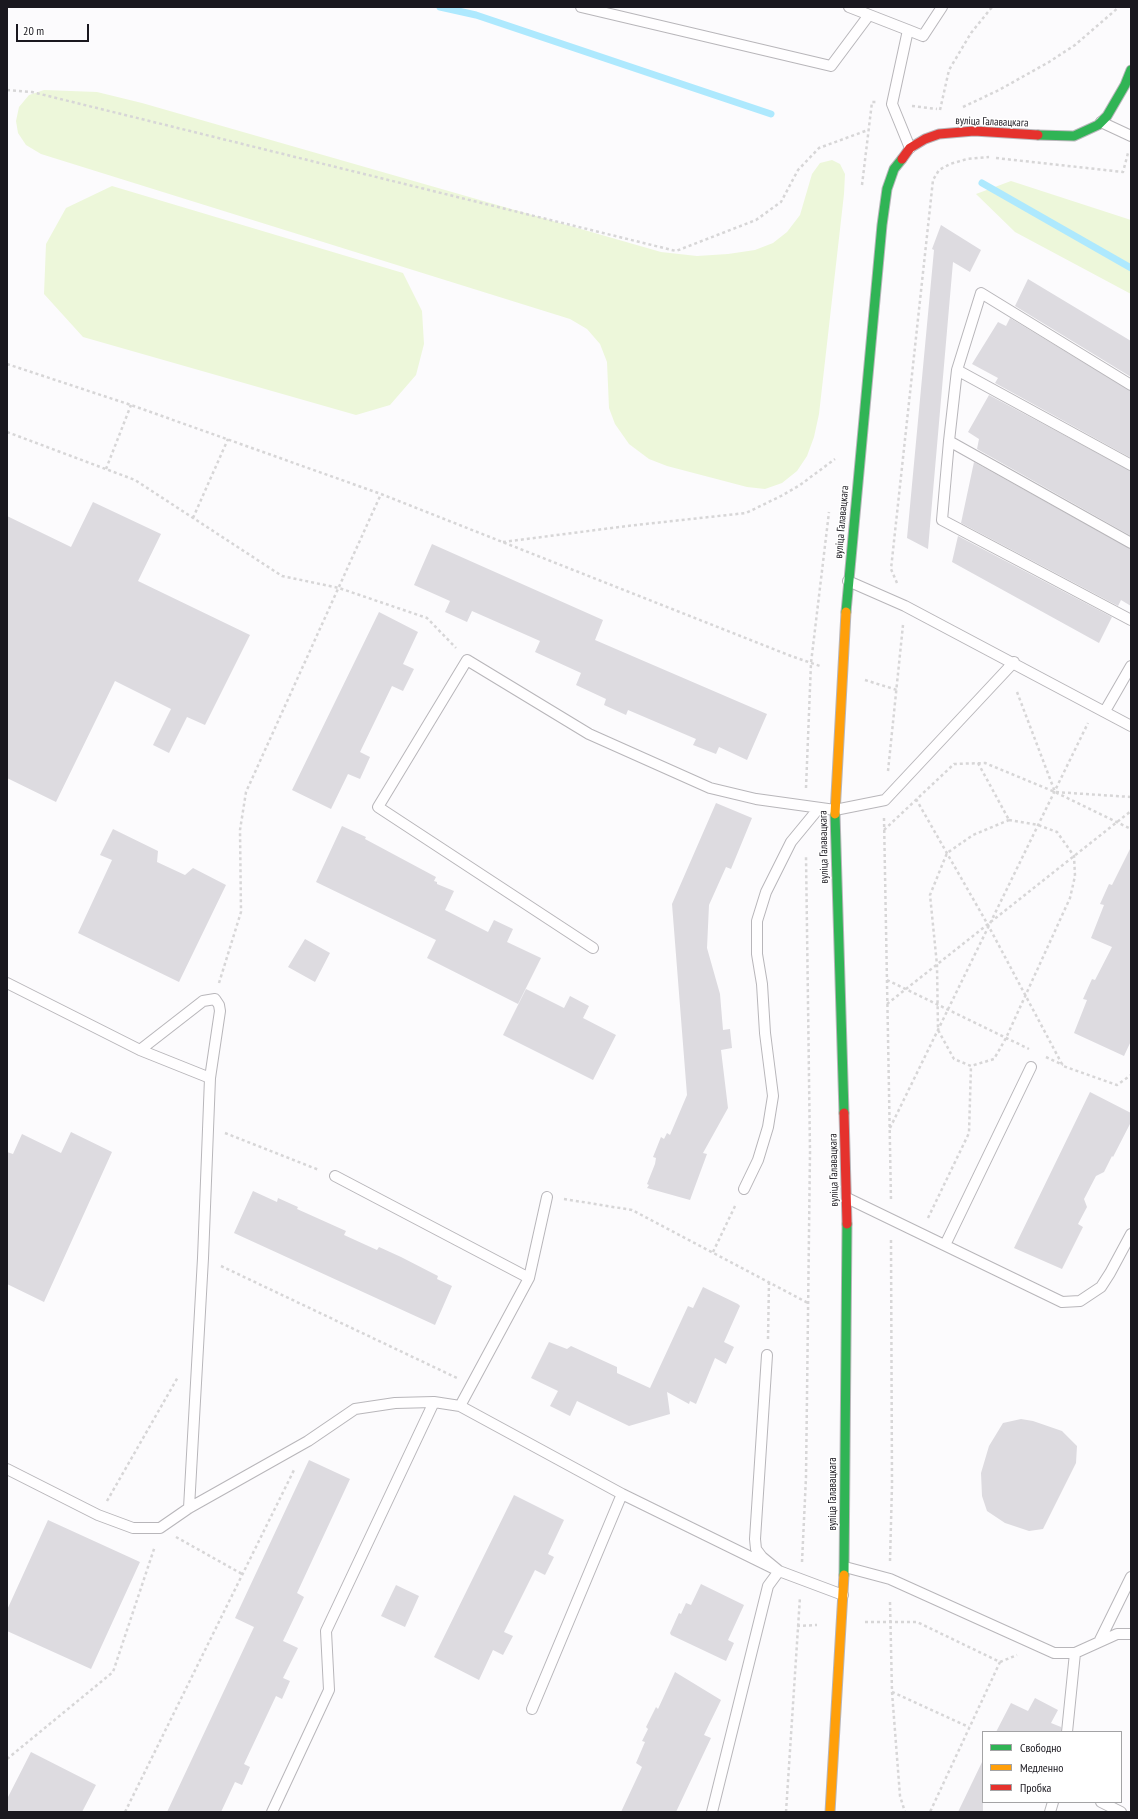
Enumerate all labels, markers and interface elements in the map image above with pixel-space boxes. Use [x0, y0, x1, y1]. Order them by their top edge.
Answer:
scale bar [18, 16, 91, 42]
text: 20 m [23, 23, 44, 38]
street label: вуліца Галавацкага [955, 114, 1029, 130]
street label: вуліца Галавацкага [832, 485, 852, 559]
street label: вуліца Галавацкага [817, 810, 831, 884]
street label: вуліца Галавацкага [827, 1133, 841, 1207]
street label: вуліца Галавацкага [826, 1457, 840, 1531]
legend [982, 1731, 1122, 1803]
text: Свободно [1020, 1740, 1062, 1755]
text: Медленно [1020, 1760, 1063, 1775]
text: Пробка [1020, 1780, 1051, 1795]

